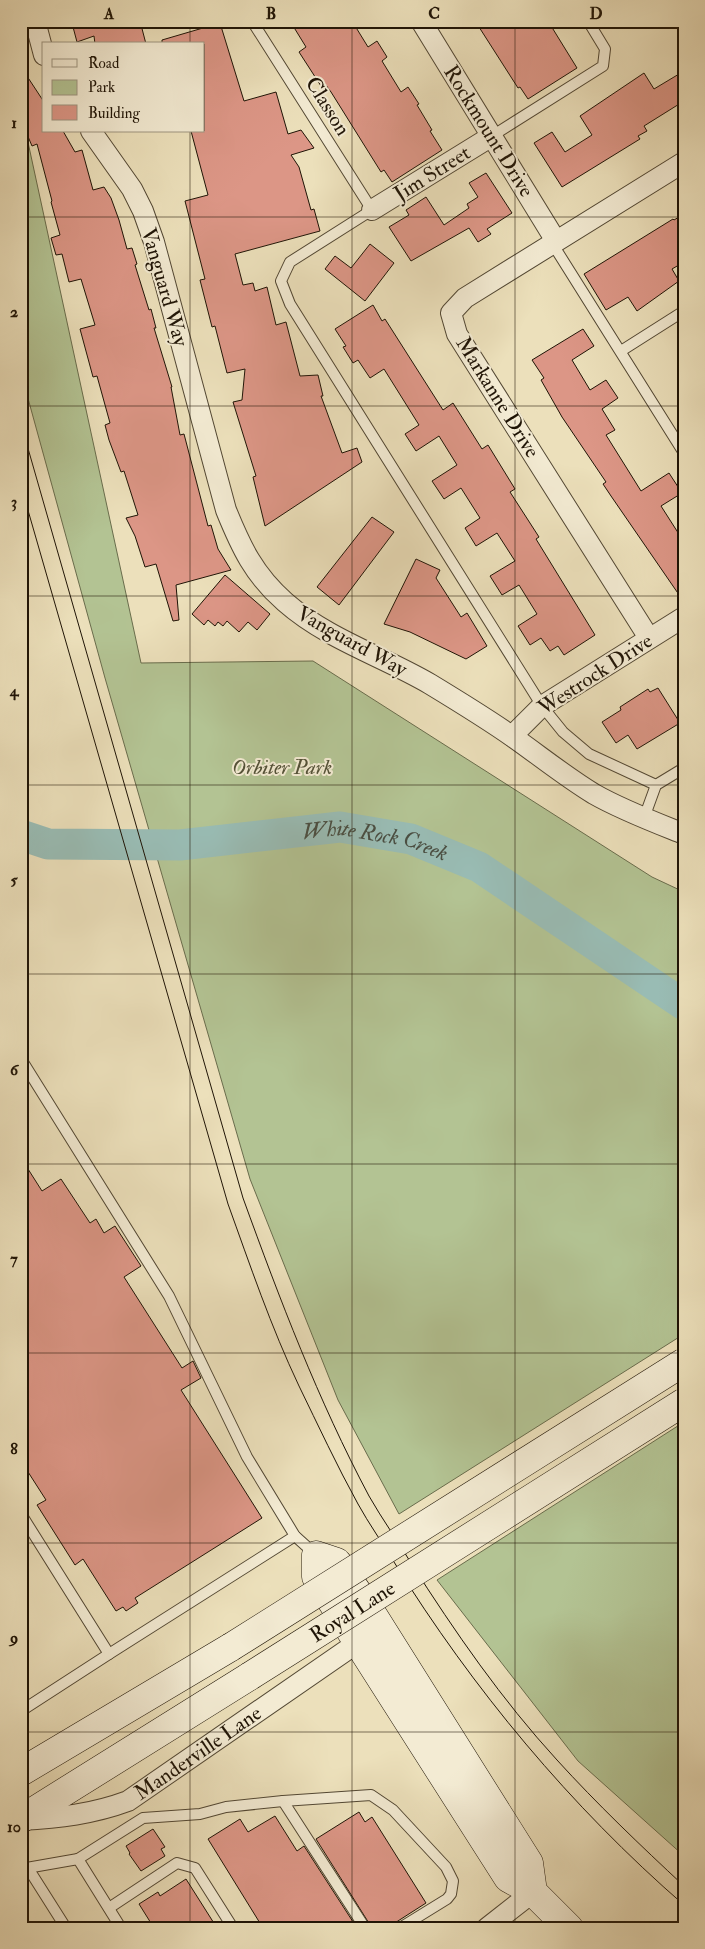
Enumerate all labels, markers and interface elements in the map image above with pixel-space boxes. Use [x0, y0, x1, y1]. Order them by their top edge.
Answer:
text: A [103, 4, 115, 24]
text: B [266, 4, 276, 24]
text: C [428, 4, 440, 24]
text: D [589, 4, 603, 24]
legend [42, 42, 205, 132]
text: Road [88, 54, 120, 73]
street label: Rockmount Drive [437, 60, 540, 202]
street label: Classon [299, 72, 356, 141]
text: Park [88, 78, 115, 97]
text: Building [88, 104, 140, 123]
text: 1 [11, 113, 17, 133]
street label: Jim Street [388, 139, 476, 208]
street label: Vanguard Way [135, 225, 195, 350]
text: 2 [10, 302, 18, 322]
street label: Markanne Drive [450, 332, 546, 463]
text: 3 [11, 492, 17, 512]
street label: Vanguard Way [292, 600, 412, 683]
street label: Westrock Drive [532, 627, 658, 722]
text: 4 [9, 681, 20, 701]
park label: Orbiter Park [232, 754, 332, 781]
water label: White Rock Creek [301, 814, 452, 868]
text: 5 [10, 870, 18, 890]
text: 6 [10, 1060, 20, 1080]
text: 7 [10, 1249, 18, 1269]
text: 8 [10, 1439, 18, 1459]
street label: Royal Lane [305, 1575, 401, 1649]
text: 9 [8, 1628, 18, 1648]
street label: Manderville Lane [129, 1700, 267, 1807]
text: 10 [7, 1817, 21, 1837]

